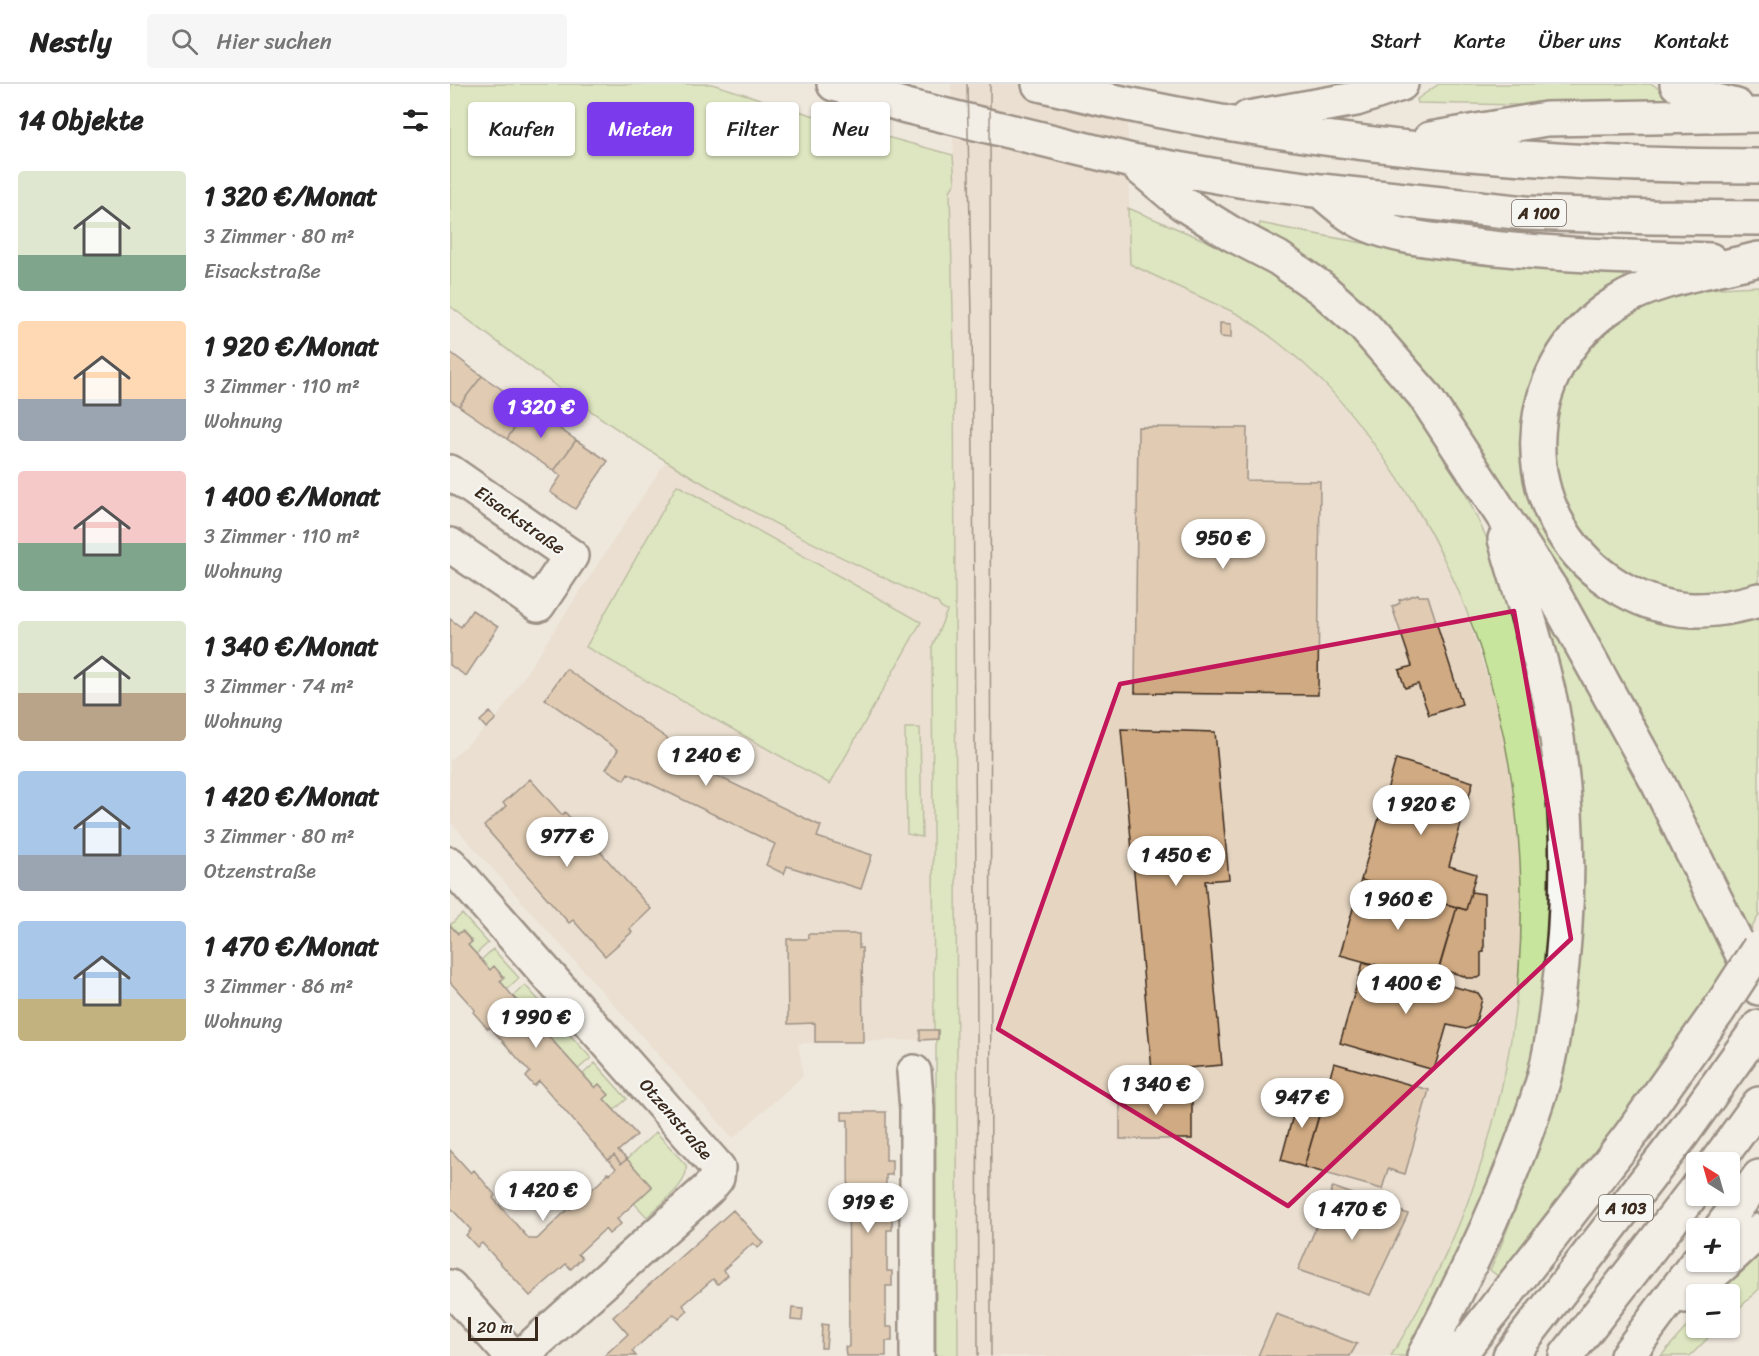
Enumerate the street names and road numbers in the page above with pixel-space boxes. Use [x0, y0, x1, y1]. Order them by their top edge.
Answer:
road number: A 100 [1512, 200, 1566, 226]
street label: Eisackstraße [468, 477, 572, 563]
street label: Otzenstraße [631, 1070, 721, 1168]
road number: A 103 [1599, 1195, 1653, 1221]

